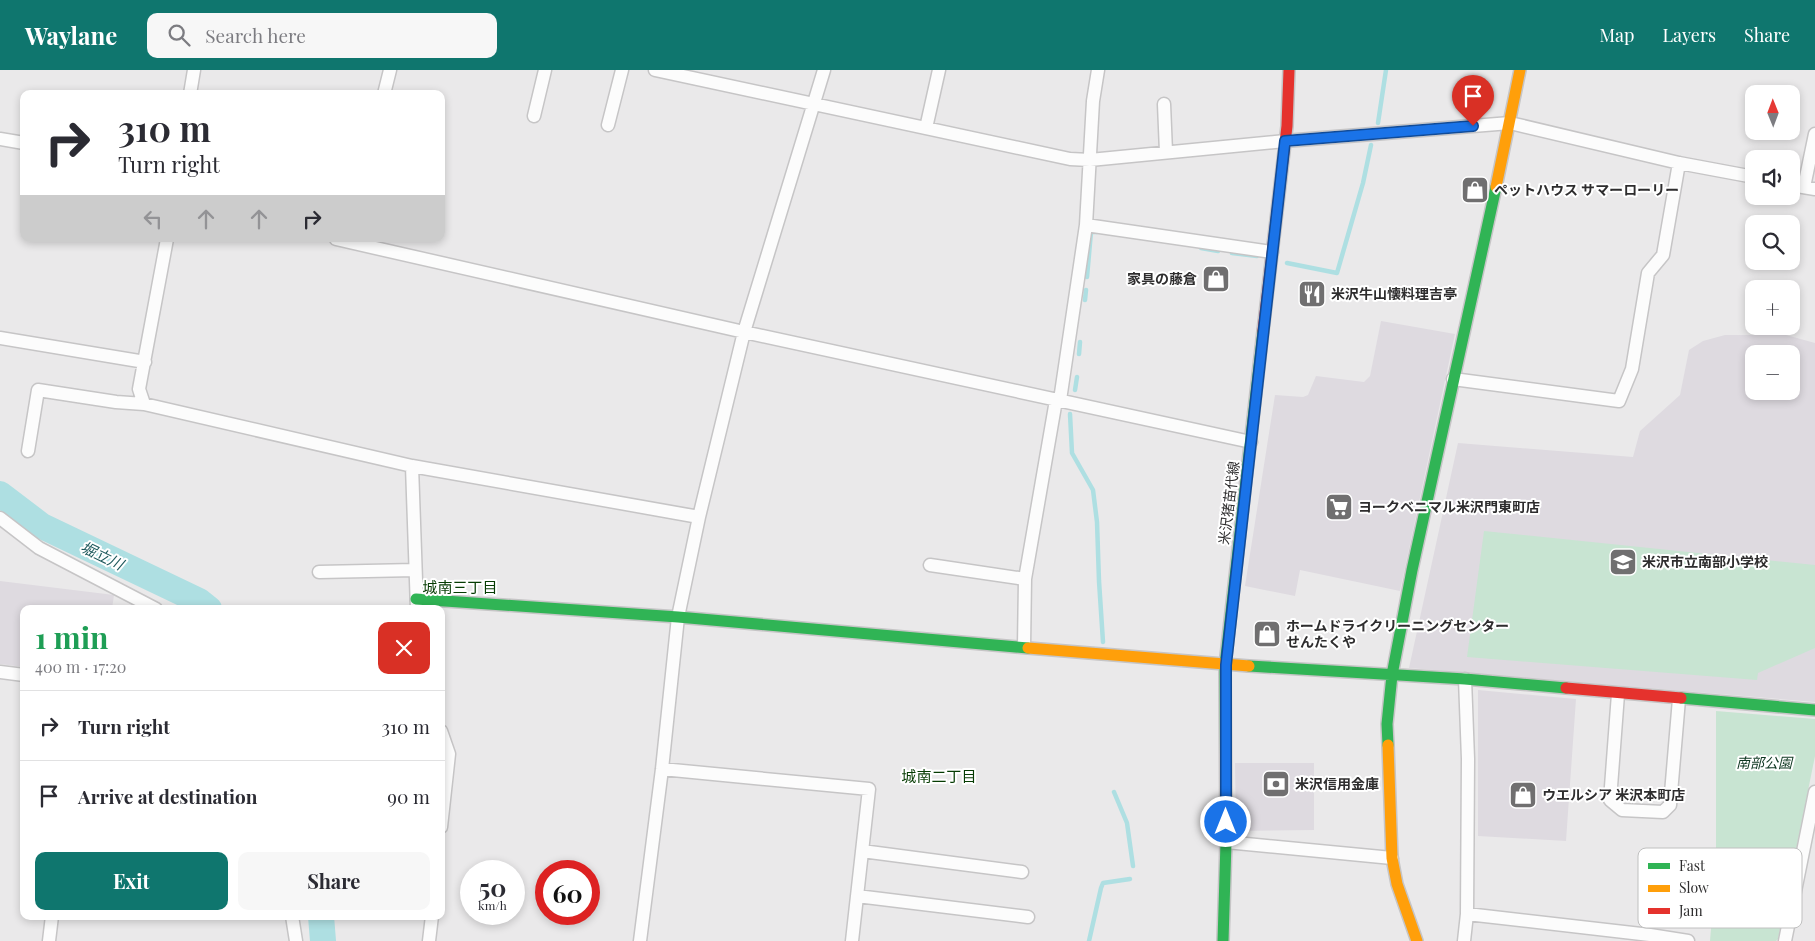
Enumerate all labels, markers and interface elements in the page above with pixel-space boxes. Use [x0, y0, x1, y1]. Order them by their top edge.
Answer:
search box [147, 13, 497, 58]
text: Waylane [25, 19, 117, 51]
icon: search [165, 21, 193, 49]
text: Search here [205, 22, 306, 48]
text: Map [1599, 23, 1634, 47]
text: Layers [1662, 23, 1716, 47]
text: Share [1744, 23, 1790, 47]
pin [1452, 75, 1494, 126]
icon: arrive [1459, 82, 1487, 110]
north arrow [1745, 85, 1800, 140]
map controls [1745, 85, 1800, 400]
text: 310 m [118, 104, 211, 151]
icon: right [35, 110, 100, 175]
text: Turn right [118, 149, 220, 179]
button: sound [1745, 150, 1800, 205]
shop icon: ペットハウス サマーローリー [1460, 175, 1490, 205]
place label: ペットハウス サマーローリー [1494, 180, 1679, 199]
icon: left [139, 205, 167, 233]
icon: ahead [192, 205, 220, 233]
icon: ahead [245, 205, 273, 233]
icon: right [298, 205, 326, 233]
button: search [1745, 215, 1800, 270]
shop icon: 家具の藤倉 [1201, 264, 1231, 294]
place label: 家具の藤倉 [1127, 269, 1197, 288]
restaurant icon: 米沢牛山懐料理吉亭 [1297, 279, 1327, 309]
button: + [1745, 280, 1800, 335]
place label: 米沢牛山懐料理吉亭 [1331, 284, 1457, 303]
button: − [1745, 345, 1800, 400]
street label: 米沢猪苗代線 [1214, 460, 1243, 546]
supermarket icon: ヨークベニマル米沢門東町店 [1324, 492, 1354, 522]
place label: ヨークベニマル米沢門東町店 [1358, 497, 1540, 516]
water label: 堀立川 [78, 536, 129, 575]
school or university icon: 米沢市立南部小学校 [1608, 547, 1638, 577]
place label: 米沢市立南部小学校 [1642, 552, 1768, 571]
district label: 城南三丁目 [422, 577, 498, 597]
place label: ホームドライクリーニングセンター せんたくや [1286, 616, 1509, 651]
text: 1 min [35, 617, 109, 657]
shop icon: ホームドライクリーニングセンター せんたくや [1252, 619, 1282, 649]
button: close [378, 622, 430, 674]
text: 400 m · 17:20 [35, 656, 126, 677]
icon: right [35, 712, 63, 740]
text: Turn right [78, 713, 170, 739]
text: 310 m [381, 713, 430, 739]
park label: 南部公園 [1736, 753, 1794, 772]
district label: 城南二丁目 [901, 766, 977, 786]
bank icon: 米沢信用金庫 [1261, 769, 1291, 799]
place label: 米沢信用金庫 [1295, 774, 1379, 793]
shop icon: ウエルシア 米沢本町店 [1508, 780, 1538, 810]
icon: arrive [35, 782, 63, 810]
text: Arrive at destination [78, 783, 258, 809]
text: 90 m [387, 783, 430, 809]
place label: ウエルシア 米沢本町店 [1542, 785, 1685, 804]
position arrow [1199, 795, 1251, 847]
legend [1638, 848, 1802, 928]
button: Exit [35, 852, 228, 910]
button: Share [238, 852, 430, 910]
text: Fast [1679, 856, 1706, 875]
speed limit sign: 60 [535, 860, 600, 925]
text: 50 [479, 870, 506, 903]
text: Slow [1679, 878, 1709, 897]
text: km/h [478, 897, 507, 913]
text: Jam [1678, 901, 1703, 920]

